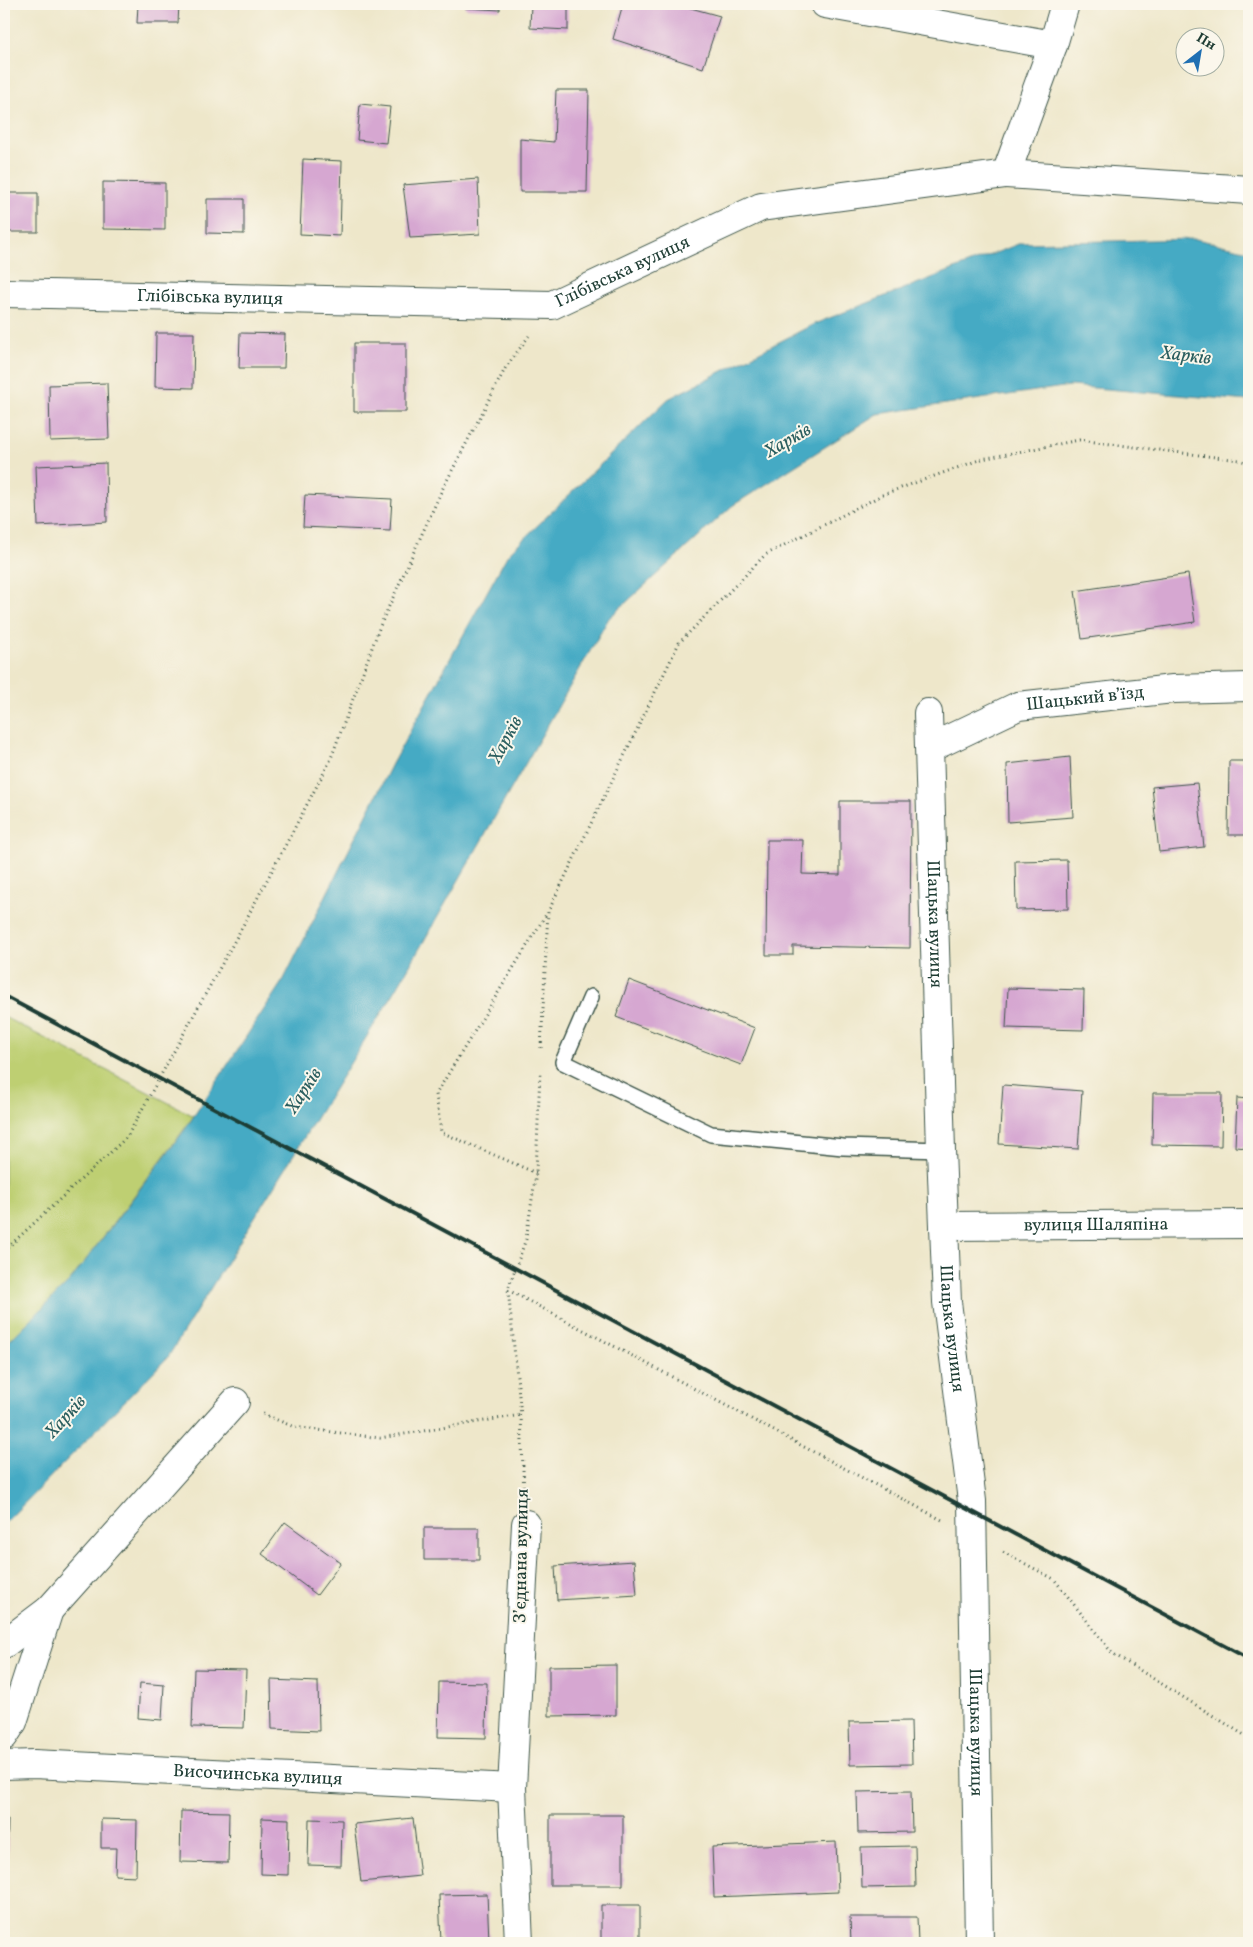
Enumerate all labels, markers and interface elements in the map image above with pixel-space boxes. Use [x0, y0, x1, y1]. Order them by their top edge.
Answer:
north arrow [1176, 28, 1226, 78]
text: Пн [1193, 29, 1219, 55]
street label: Глібівська вулиця [551, 230, 694, 314]
street label: Глібівська вулиця [137, 283, 283, 312]
water label: Харків [1158, 340, 1213, 372]
water label: Харків [759, 417, 816, 465]
street label: Шацький в’їзд [1025, 680, 1145, 718]
water label: Харків [482, 712, 529, 769]
street label: Шацька вулиця [920, 859, 949, 988]
water label: Харків [279, 1063, 329, 1120]
street label: вулиця Шаляпіна [1024, 1212, 1169, 1238]
street label: Шацька вулиця [933, 1264, 971, 1394]
water label: Харків [39, 1390, 93, 1445]
street label: З’єднана вулиця [508, 1488, 536, 1624]
street label: Шацька вулиця [962, 1668, 989, 1796]
street label: Височинська вулиця [172, 1759, 343, 1792]

